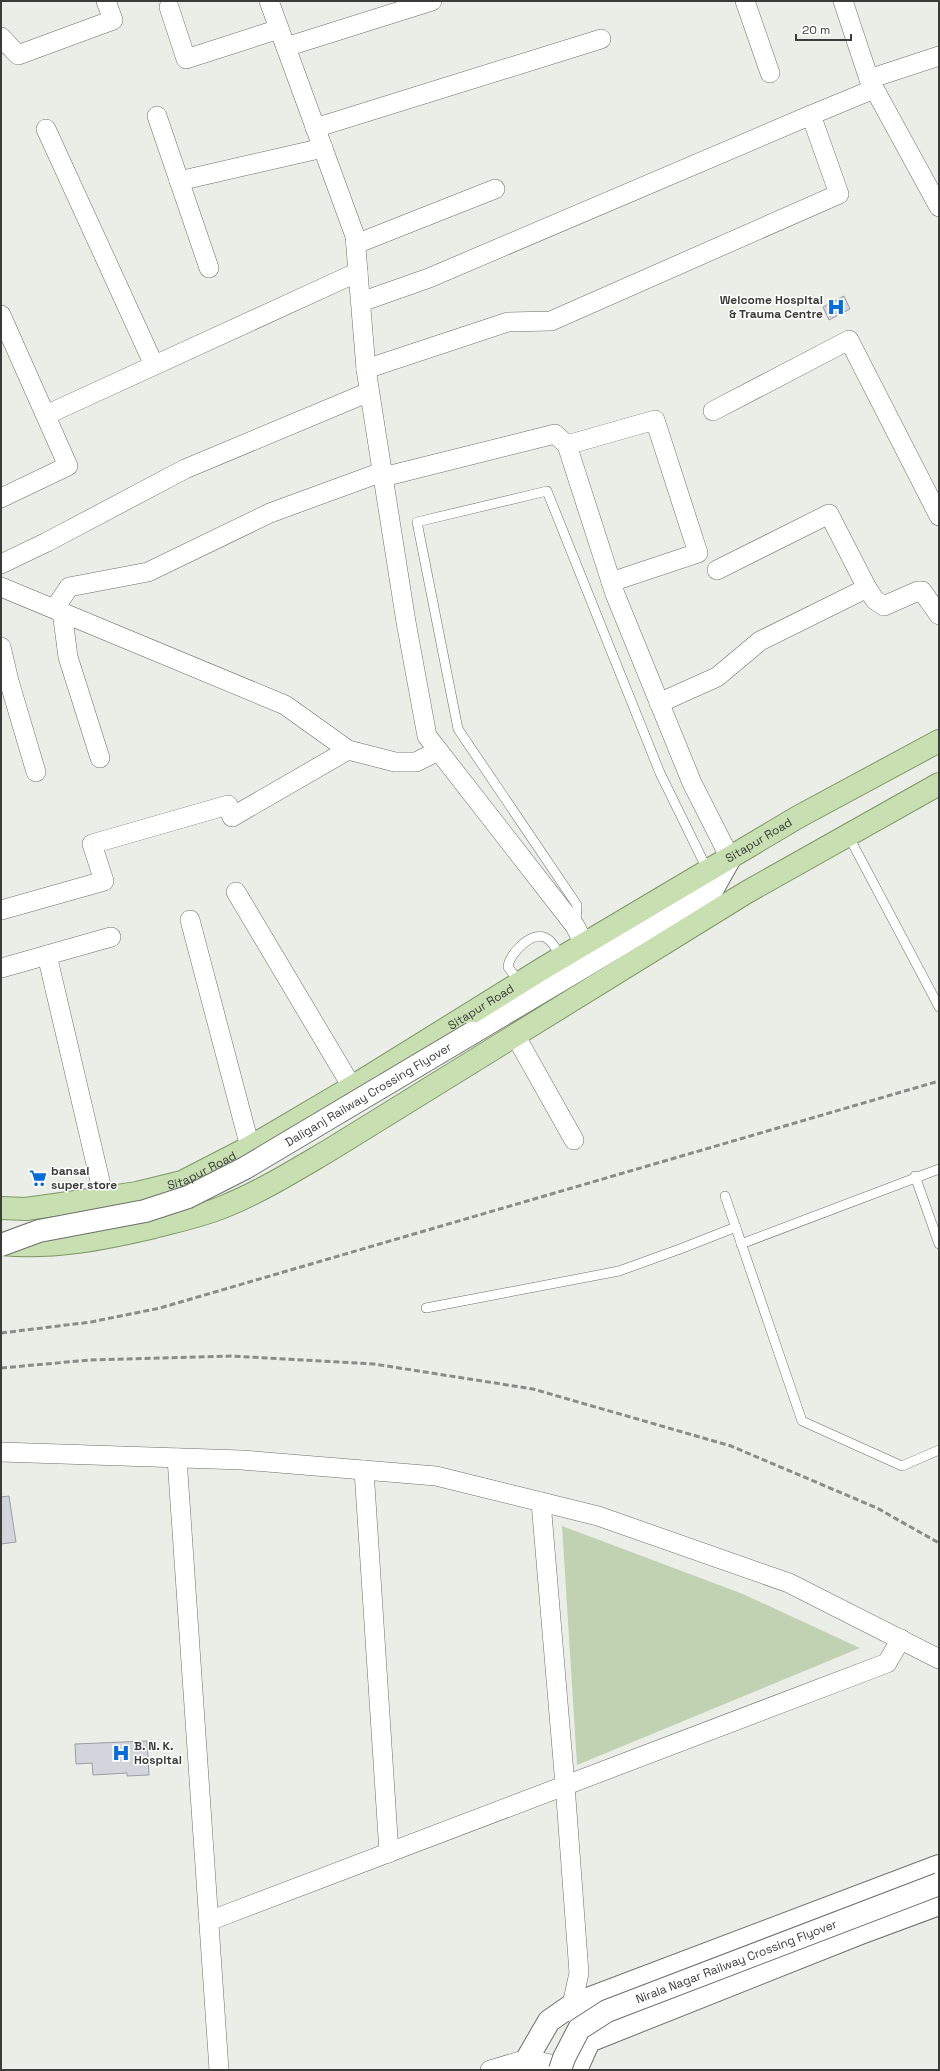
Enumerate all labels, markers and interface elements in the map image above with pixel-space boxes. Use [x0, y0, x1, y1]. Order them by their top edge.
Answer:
scale bar [796, 16, 851, 42]
text: 20 m [802, 22, 830, 38]
place label: Welcome Hospital & Trauma Centre [720, 292, 823, 322]
hospital icon: Welcome Hospital & Trauma Centre [826, 297, 846, 317]
street label: Sitapur Road [722, 814, 795, 866]
street label: Sitapur Road [445, 980, 517, 1034]
street label: Daliganj Railway Crossing Flyover [282, 1039, 455, 1150]
street label: Sitapur Road [166, 1147, 239, 1193]
place label: bansal super store [51, 1163, 117, 1193]
supermarket icon: bansal super store [28, 1168, 48, 1188]
place label: B. N. K. Hospital [134, 1738, 182, 1768]
hospital icon: B. N. K. Hospital [111, 1743, 131, 1763]
street label: Nirala Nagar Railway Crossing Flyover [633, 1916, 840, 2007]

